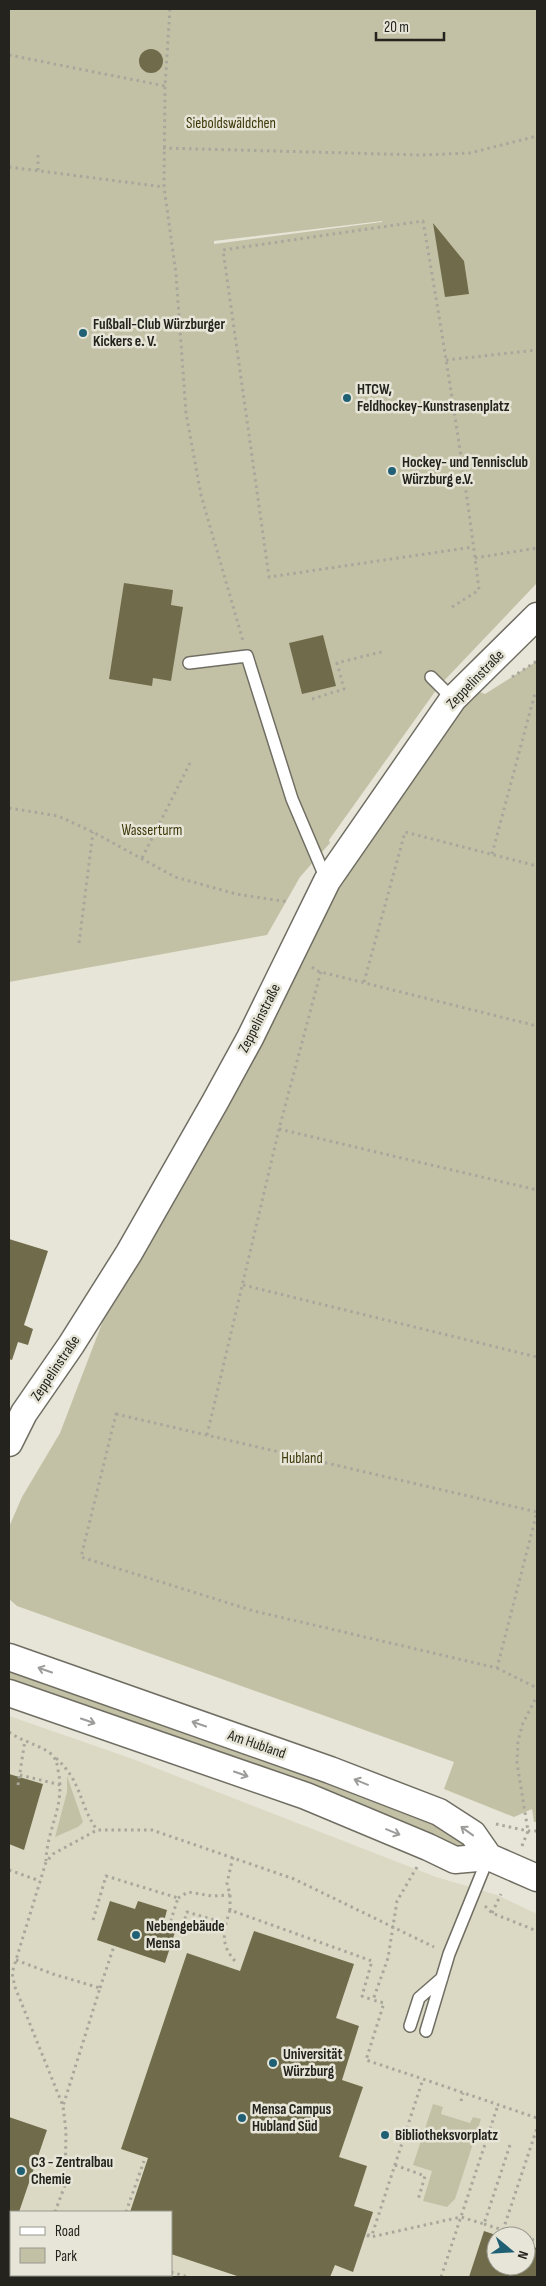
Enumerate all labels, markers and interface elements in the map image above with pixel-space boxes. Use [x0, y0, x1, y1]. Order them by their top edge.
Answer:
scale bar [376, 10, 444, 42]
text: 20 m [384, 18, 409, 37]
park label: Sieboldswäldchen [186, 114, 276, 133]
place label: Fußball-Club Würzburger Kickers e. V. [93, 315, 225, 351]
marker: Fußball-Club Würzburger Kickers e. V. [77, 327, 89, 339]
place label: HTCW, Feldhockey-Kunstrasenplatz [357, 380, 510, 416]
marker: HTCW, Feldhockey-Kunstrasenplatz [341, 392, 353, 404]
place label: Hockey- und Tennisclub Würzburg e.V. [402, 453, 528, 489]
marker: Hockey- und Tennisclub Würzburg e.V. [386, 465, 398, 477]
street label: Zeppelinstraße [443, 646, 508, 713]
park label: Wasserturm [121, 821, 183, 840]
street label: Zeppelinstraße [234, 981, 285, 1056]
street label: Zeppelinstraße [27, 1332, 84, 1405]
park label: Hubland [281, 1449, 323, 1468]
one-way arrow [38, 1665, 54, 1674]
one-way arrow [80, 1716, 96, 1726]
one-way arrow [191, 1719, 207, 1728]
street label: Am Hubland [224, 1725, 288, 1763]
one-way arrow [233, 1770, 248, 1779]
one-way arrow [353, 1777, 369, 1786]
one-way arrow [460, 1826, 474, 1836]
one-way arrow [384, 1828, 400, 1837]
place label: Nebengebäude Mensa [146, 1917, 225, 1953]
marker: Nebengebäude Mensa [130, 1929, 142, 1941]
place label: Universität Würzburg [283, 2045, 342, 2081]
marker: Universität Würzburg [267, 2057, 279, 2069]
place label: Mensa Campus Hubland Süd [252, 2100, 331, 2136]
marker: Mensa Campus Hubland Süd [236, 2112, 248, 2124]
place label: Bibliotheksvorplatz [395, 2126, 498, 2145]
marker: Bibliotheksvorplatz [379, 2129, 391, 2141]
place label: C3 - Zentralbau Chemie [31, 2153, 113, 2189]
marker: C3 - Zentralbau Chemie [15, 2165, 27, 2177]
legend [10, 2211, 172, 2276]
text: Road [55, 2222, 80, 2241]
north arrow [486, 2226, 536, 2276]
text: Park [55, 2247, 77, 2266]
text: N [514, 2249, 532, 2261]

